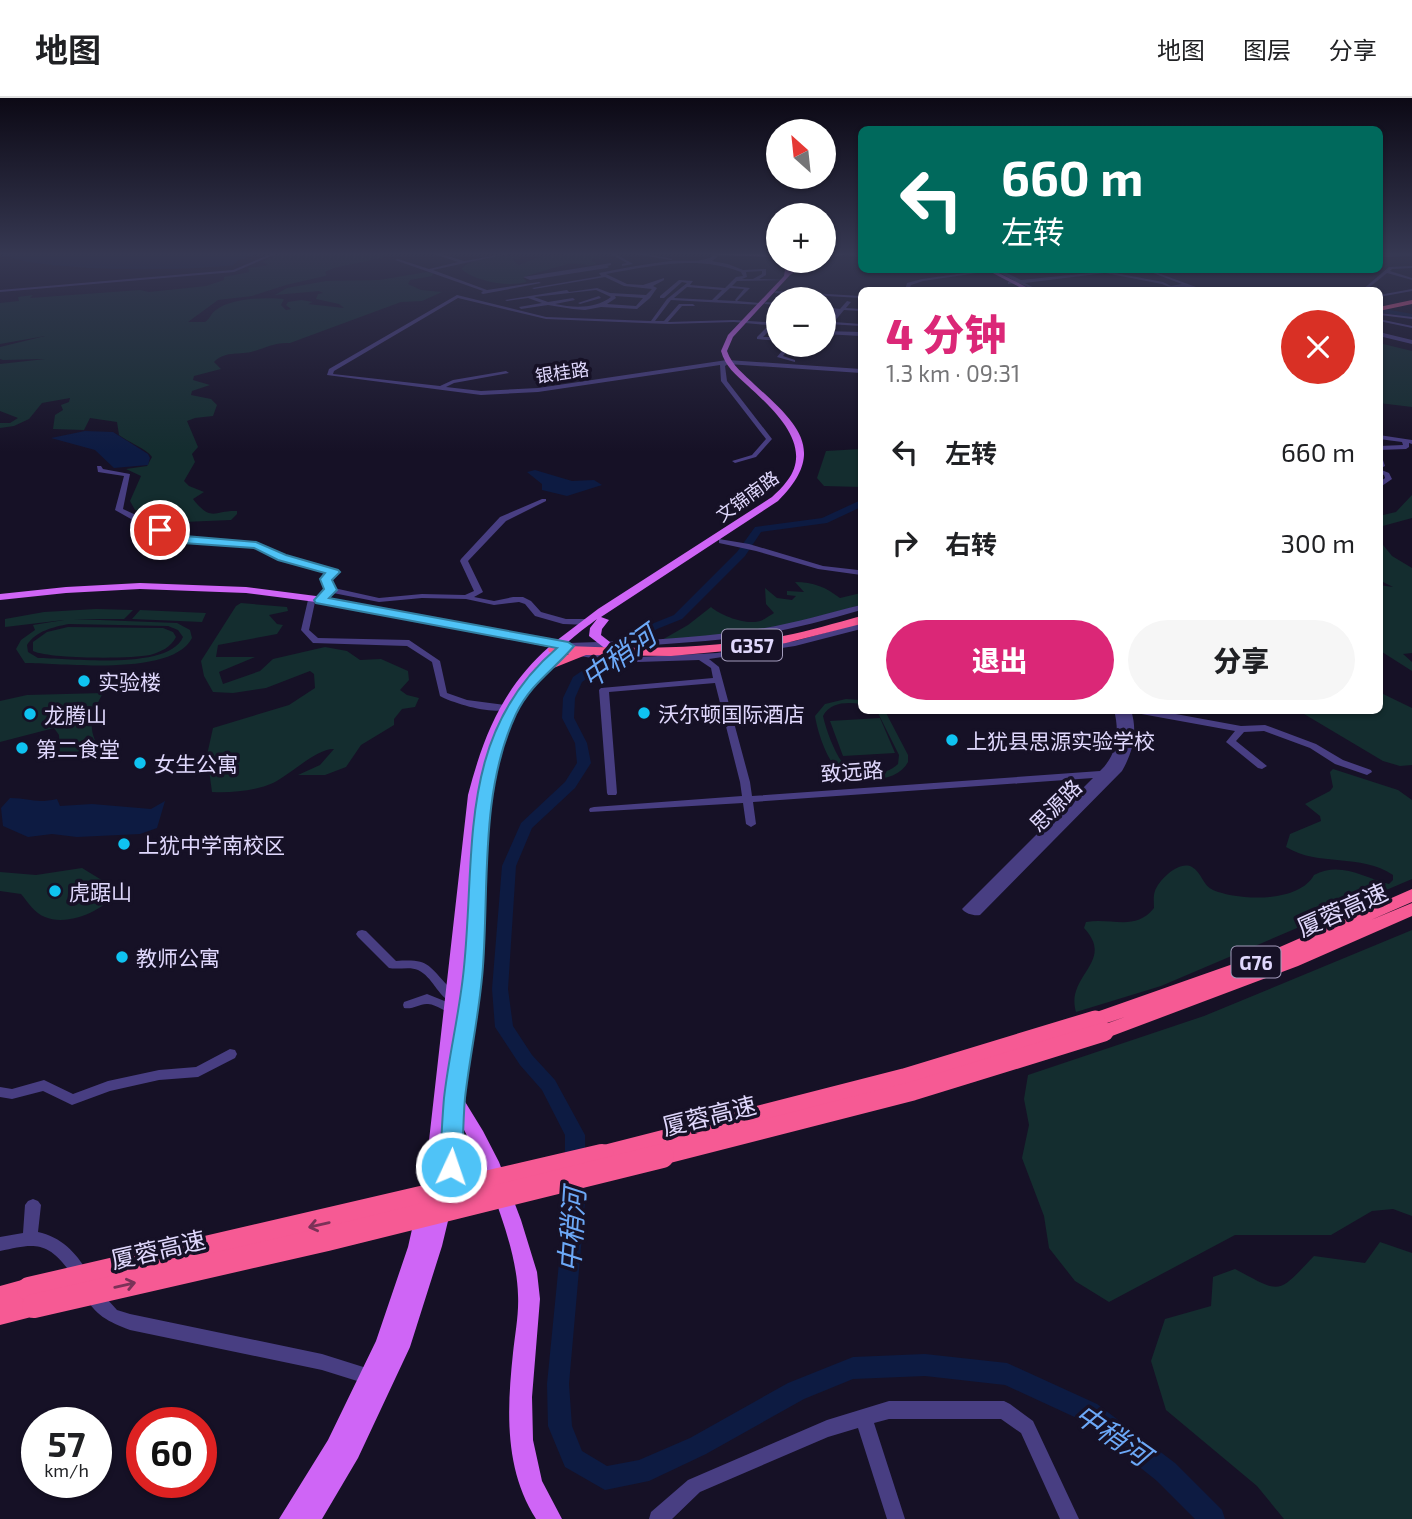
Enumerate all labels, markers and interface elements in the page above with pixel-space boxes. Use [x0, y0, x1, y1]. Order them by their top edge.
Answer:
text: 地图 [35, 29, 101, 69]
text: 地图 [1157, 35, 1205, 64]
text: 图层 [1243, 35, 1291, 64]
text: 分享 [1329, 35, 1377, 64]
north arrow [766, 119, 836, 189]
map controls [766, 119, 836, 357]
text: 660 m [1001, 147, 1144, 206]
icon: left [886, 154, 977, 245]
button: + [766, 203, 836, 273]
text: 左转 [1001, 212, 1065, 250]
button: − [766, 287, 836, 357]
text: 4 分钟 [886, 308, 1006, 358]
button: close [1281, 310, 1355, 384]
street label: 银桂路 [534, 357, 590, 387]
text: 1.3 km · 09:31 [886, 359, 1020, 387]
icon: left [886, 433, 924, 471]
text: 660 m [1281, 436, 1355, 467]
text: 左转 [945, 437, 997, 468]
street label: 文锦南路 [711, 466, 783, 526]
pin [130, 500, 190, 560]
icon: arrive [141, 511, 179, 549]
icon: right [886, 524, 924, 562]
text: 300 m [1281, 527, 1355, 558]
text: 右转 [945, 528, 997, 559]
water label: 中稍河 [574, 615, 666, 694]
button: 退出 [886, 620, 1114, 700]
button: 分享 [1128, 620, 1355, 700]
road number: G357 [722, 630, 782, 660]
place label: 实验楼 [98, 669, 161, 694]
marker: 实验楼 [76, 673, 92, 689]
place label: 沃尔顿国际酒店 [658, 701, 805, 726]
place label: 龙腾山 [44, 702, 107, 727]
marker: 沃尔顿国际酒店 [636, 705, 652, 721]
marker: 龙腾山 [22, 706, 38, 722]
place label: 上犹县思源实验学校 [966, 728, 1155, 753]
marker: 上犹县思源实验学校 [944, 732, 960, 748]
place label: 第二食堂 [36, 736, 120, 761]
marker: 第二食堂 [14, 740, 30, 756]
place label: 女生公寓 [154, 751, 238, 776]
marker: 女生公寓 [132, 755, 148, 771]
street label: 致远路 [820, 756, 884, 786]
street label: 思源路 [1024, 774, 1086, 836]
place label: 上犹中学南校区 [138, 832, 285, 857]
marker: 上犹中学南校区 [116, 836, 132, 852]
street label: 厦蓉高速 [1292, 876, 1392, 942]
place label: 虎踞山 [69, 879, 132, 904]
marker: 虎踞山 [47, 883, 63, 899]
place label: 教师公寓 [136, 945, 220, 970]
road number: G76 [1232, 946, 1280, 978]
marker: 教师公寓 [114, 949, 130, 965]
street label: 厦蓉高速 [659, 1089, 759, 1141]
position arrow [414, 1130, 488, 1204]
water label: 中稍河 [551, 1182, 591, 1273]
one-way arrow [308, 1219, 330, 1232]
street label: 厦蓉高速 [108, 1224, 208, 1274]
one-way arrow [113, 1278, 136, 1292]
water label: 中稍河 [1069, 1396, 1161, 1475]
speed limit sign: 60 [126, 1407, 217, 1498]
text: 57 [48, 1422, 85, 1464]
text: km/h [44, 1459, 89, 1481]

